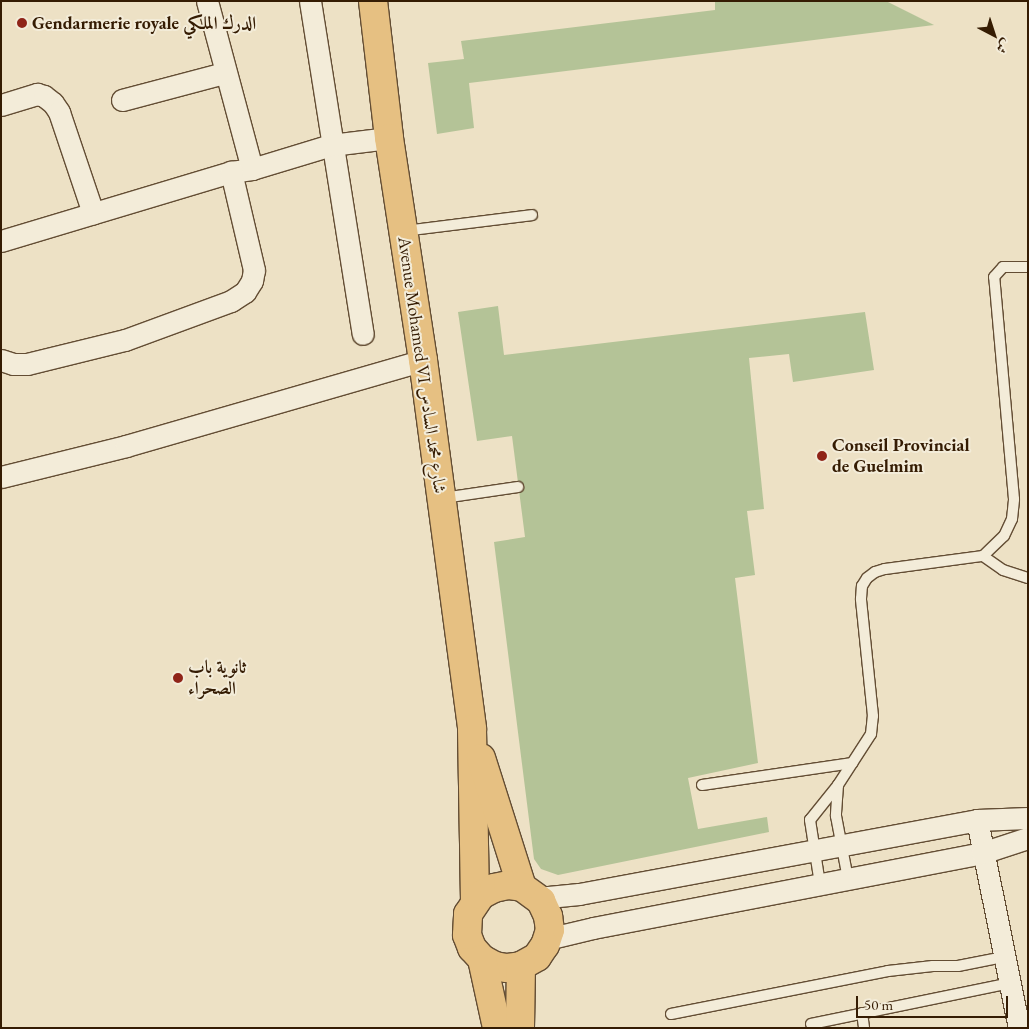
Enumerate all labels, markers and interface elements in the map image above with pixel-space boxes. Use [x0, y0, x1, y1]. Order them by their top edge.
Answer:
north arrow [969, 10, 1019, 60]
place label: Gendarmerie royale الدرك الملكي [32, 12, 256, 34]
marker: Gendarmerie royale الدرك الملكي [16, 17, 28, 29]
text: ش [993, 35, 1015, 58]
street label: Avenue Mohamed VI شارع محمد السادس [393, 235, 451, 495]
place label: Conseil Provincial de Guelmim [832, 435, 970, 478]
marker: Conseil Provincial de Guelmim [816, 450, 828, 462]
place label: ثانوية باب الصحراء [188, 657, 246, 700]
marker: ثانوية باب الصحراء [172, 672, 184, 684]
scale bar [859, 986, 1012, 1018]
text: 50 m [864, 995, 893, 1014]

